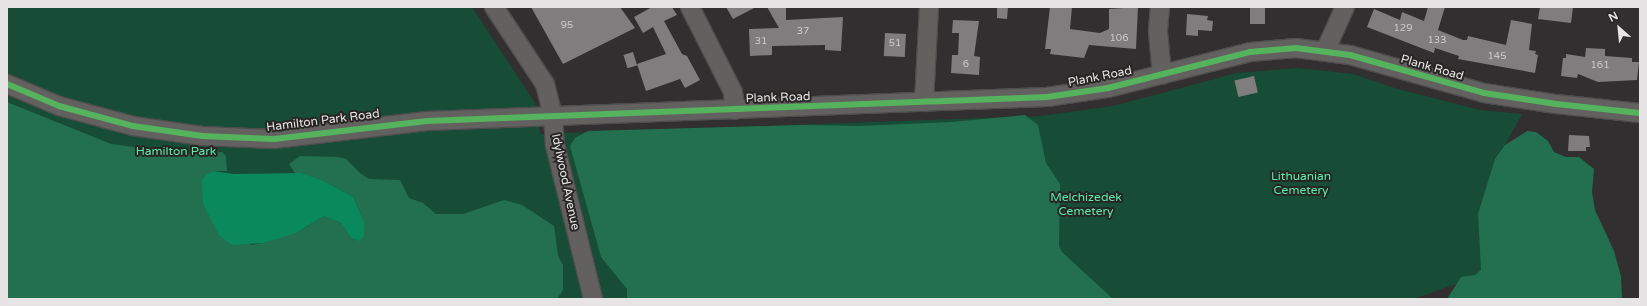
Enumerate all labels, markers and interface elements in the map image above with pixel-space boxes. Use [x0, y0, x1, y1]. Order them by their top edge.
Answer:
north arrow [1599, 8, 1639, 48]
text: N [1606, 9, 1620, 25]
house number: 95 [561, 20, 573, 32]
house number: 129 [1394, 23, 1412, 35]
house number: 37 [797, 26, 809, 38]
house number: 106 [1110, 33, 1128, 45]
house number: 133 [1428, 35, 1446, 47]
house number: 31 [755, 36, 767, 48]
house number: 51 [889, 38, 901, 50]
house number: 145 [1488, 51, 1506, 63]
street label: Plank Road [1399, 52, 1465, 84]
house number: 6 [963, 59, 969, 71]
house number: 161 [1591, 60, 1609, 72]
street label: Plank Road [1067, 64, 1133, 90]
street label: Plank Road [745, 90, 811, 106]
street label: Hamilton Park Road [266, 107, 380, 135]
street label: Idylwood Avenue [548, 133, 582, 231]
park label: Hamilton Park [136, 145, 216, 159]
park label: Lithuanian Cemetery [1271, 170, 1331, 198]
park label: Melchizedek Cemetery [1050, 191, 1122, 219]

